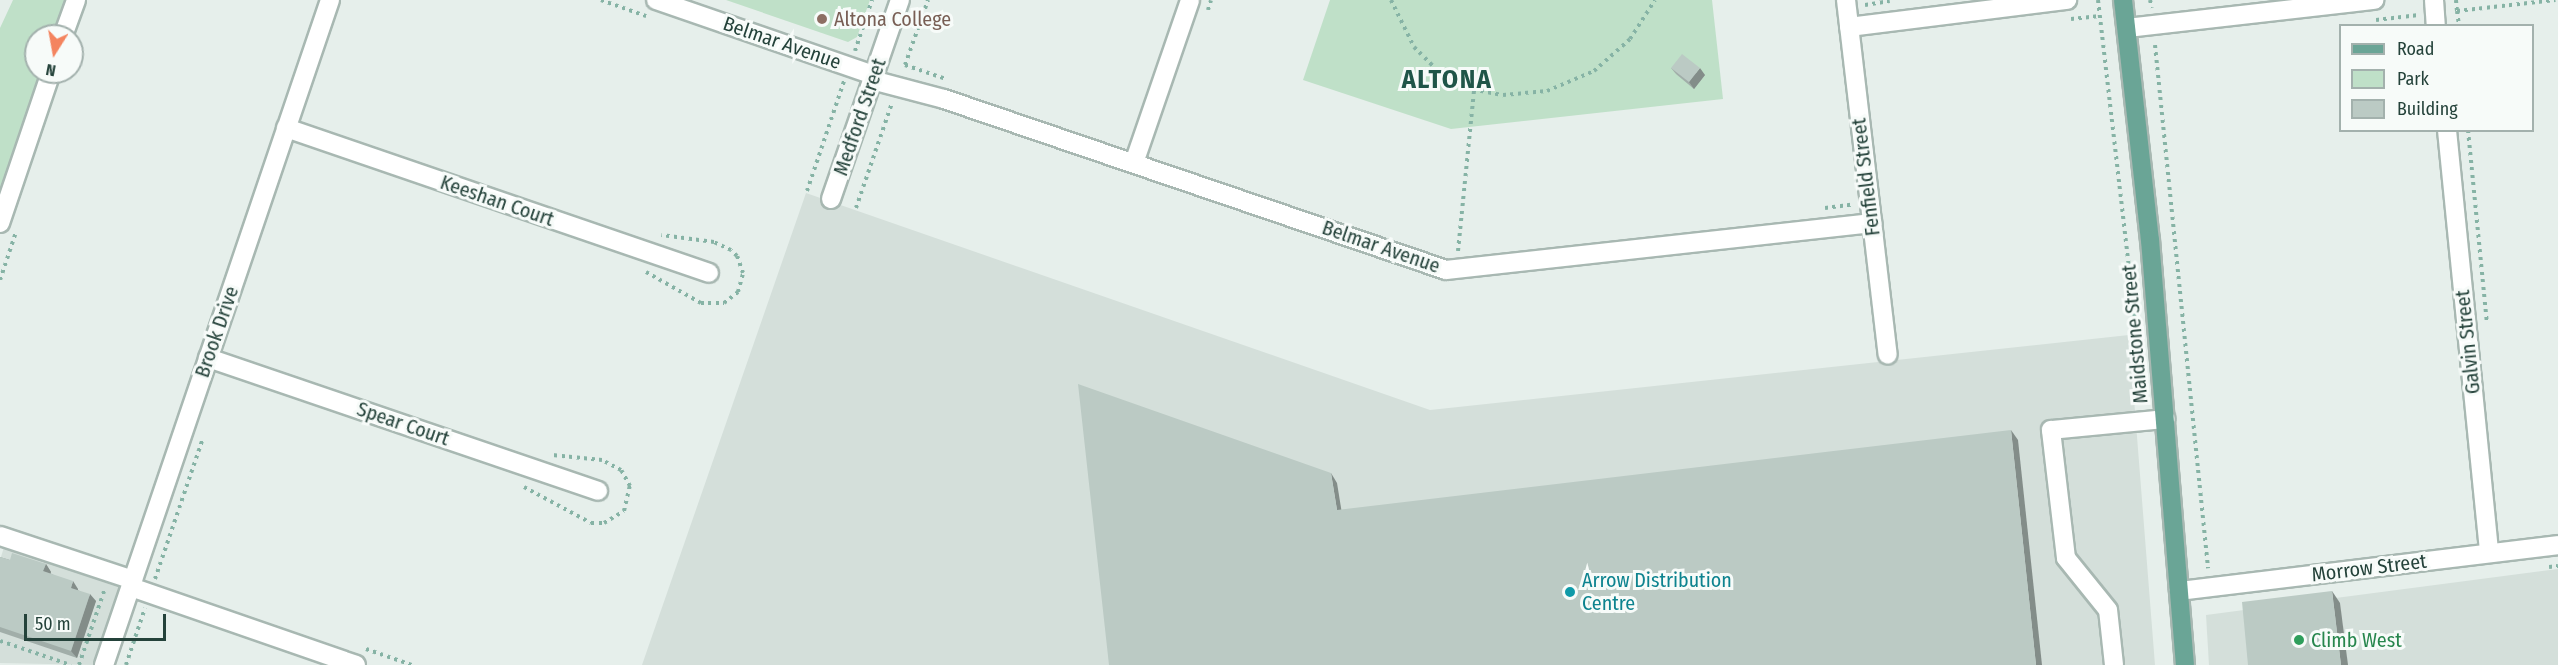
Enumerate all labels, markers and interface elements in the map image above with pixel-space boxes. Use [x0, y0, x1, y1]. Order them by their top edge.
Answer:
place label: Altona College [834, 7, 951, 31]
street label: Belmar Avenue [720, 12, 844, 74]
marker: Altona College [815, 12, 829, 26]
north arrow [24, 24, 84, 84]
legend [2339, 24, 2534, 132]
text: Road [2397, 38, 2434, 60]
street label: Medford Street [829, 55, 891, 179]
text: N [44, 60, 57, 80]
district label: ALTONA [1402, 64, 1492, 96]
text: Park [2397, 68, 2429, 90]
text: Building [2397, 98, 2458, 120]
street label: Fenfield Street [1847, 117, 1885, 237]
street label: Keeshan Court [437, 170, 557, 232]
street label: Belmar Avenue [1319, 216, 1443, 278]
street label: Maidstone Street [2117, 264, 2153, 404]
street label: Brook Drive [190, 283, 244, 381]
street label: Galvin Street [2451, 289, 2485, 395]
street label: Spear Court [354, 397, 452, 451]
street label: Morrow Street [2310, 549, 2428, 587]
place label: Arrow Distribution Centre [1582, 568, 1732, 615]
marker: Arrow Distribution Centre [1563, 585, 1577, 599]
scale bar [27, 602, 170, 640]
text: 50 m [35, 613, 71, 635]
place label: Climb West [2311, 628, 2402, 652]
marker: Climb West [2292, 633, 2306, 647]

